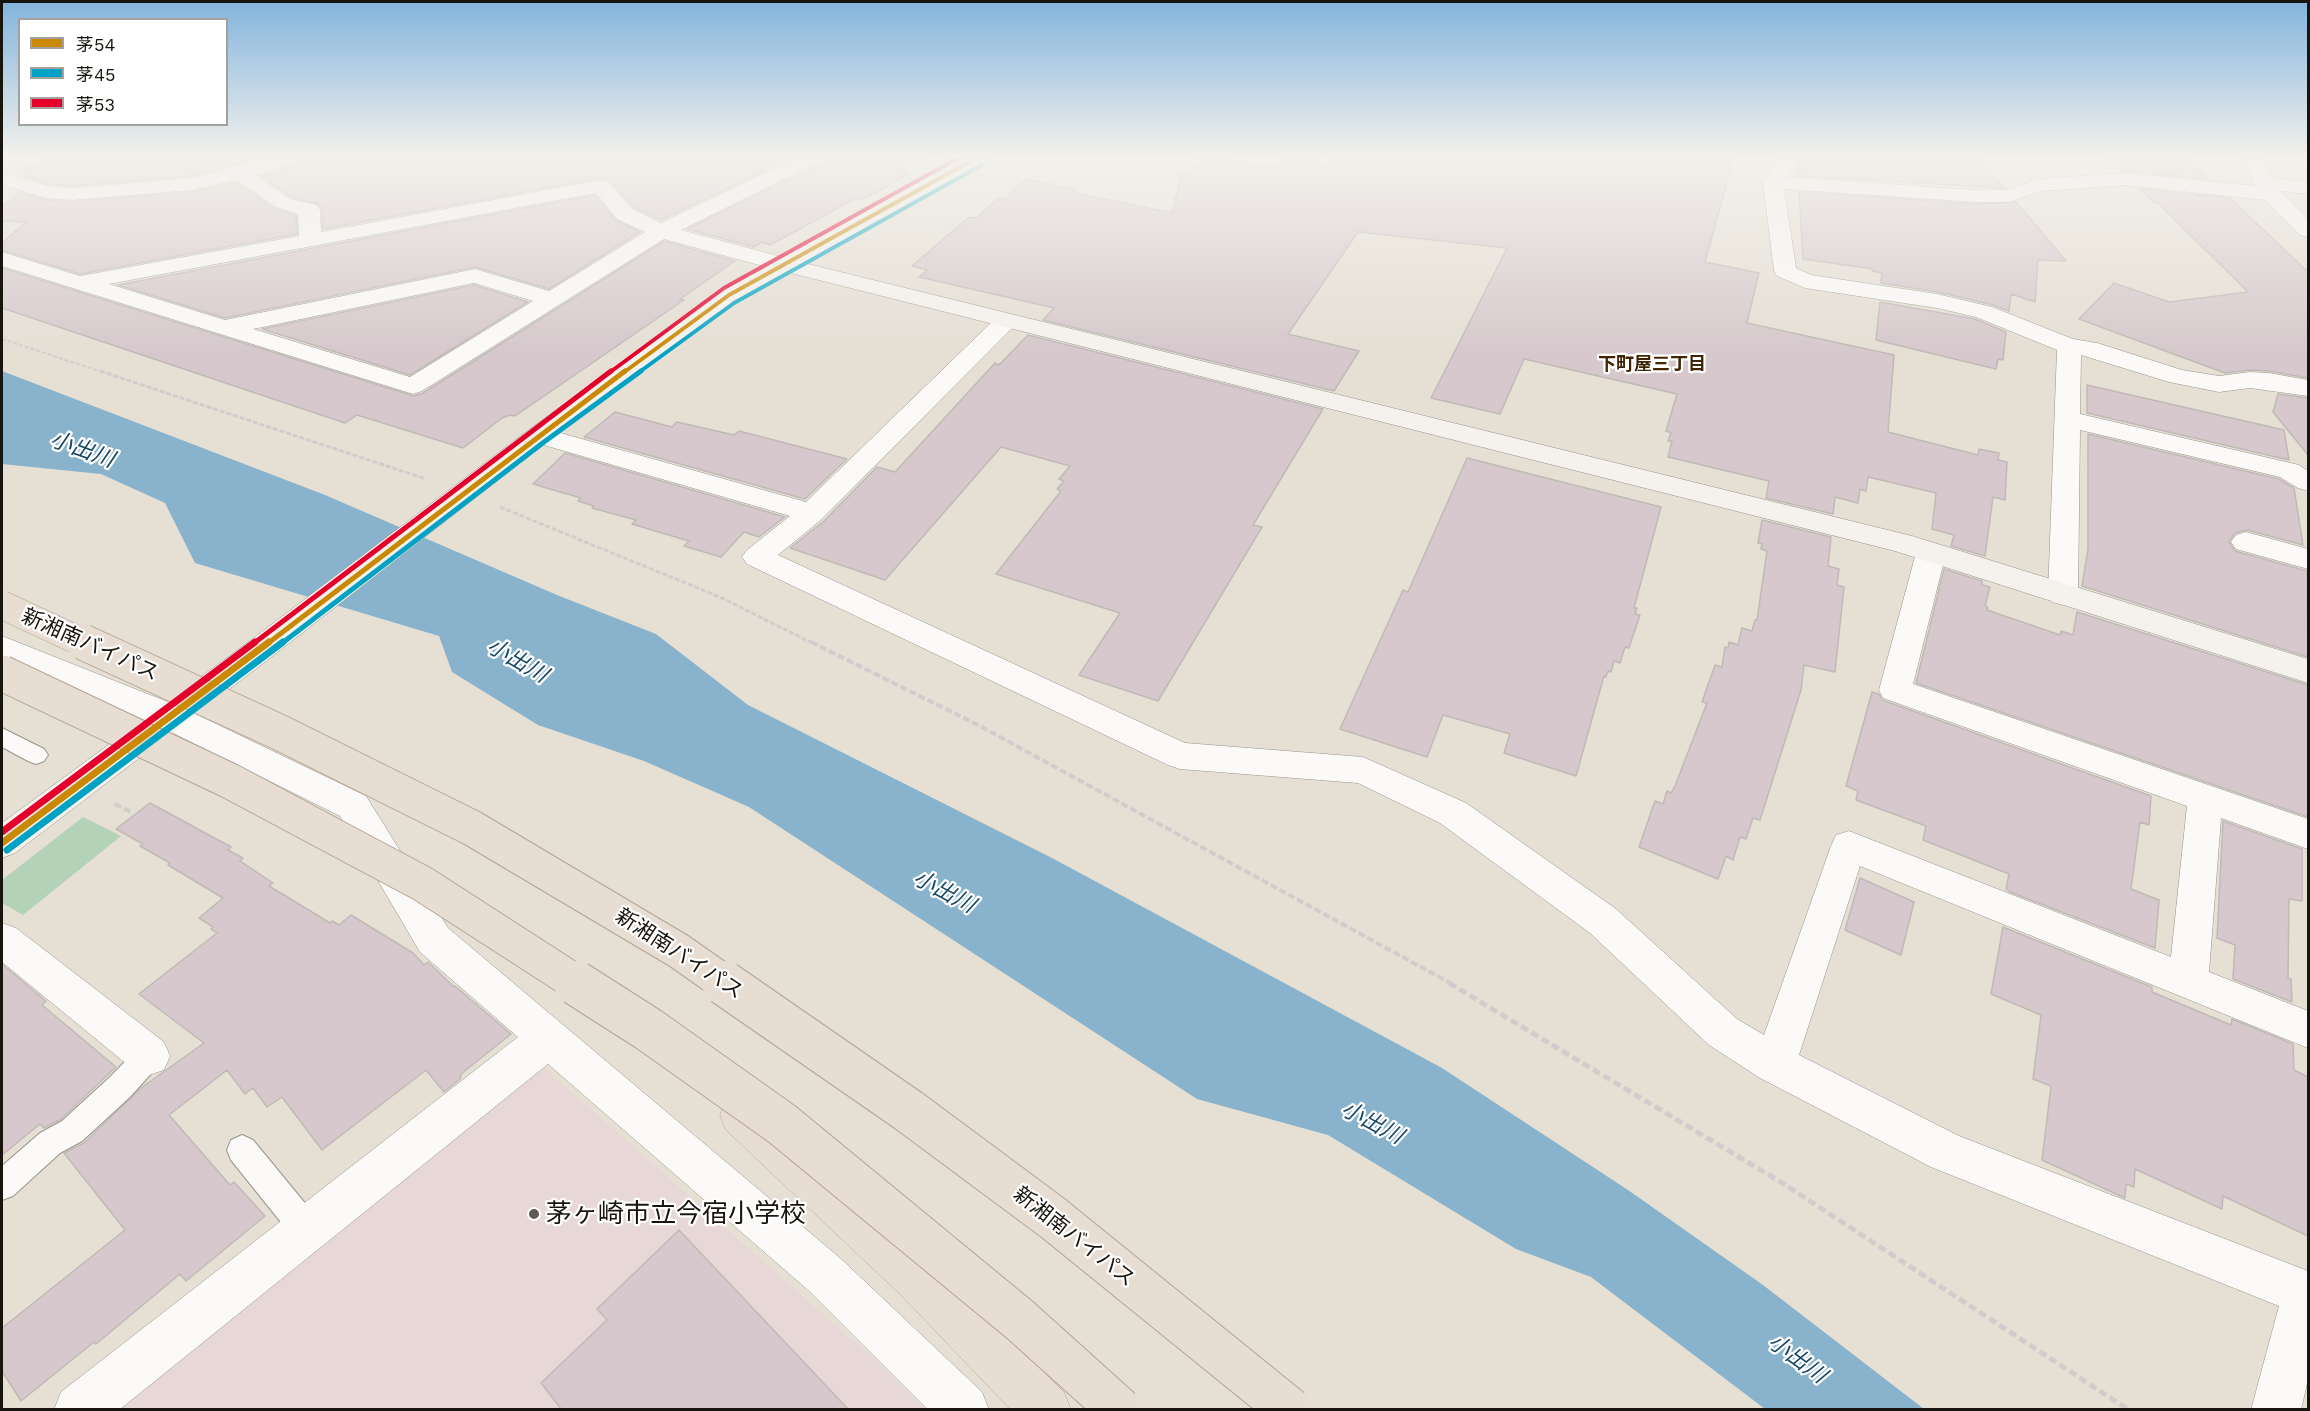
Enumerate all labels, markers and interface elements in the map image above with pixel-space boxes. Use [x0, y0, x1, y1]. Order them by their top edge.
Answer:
legend [18, 18, 228, 126]
text: 茅54 [76, 34, 115, 55]
text: 茅45 [76, 64, 115, 85]
text: 茅53 [76, 94, 115, 115]
district label: 下町屋三丁目 [1598, 354, 1706, 376]
water label: 小出川 [46, 426, 118, 474]
street label: 新湘南バイパス [18, 604, 162, 686]
water label: 小出川 [482, 633, 552, 689]
water label: 小出川 [909, 865, 979, 919]
street label: 新湘南バイパス [610, 903, 748, 1005]
water label: 小出川 [1337, 1096, 1407, 1150]
street label: 新湘南バイパス [1008, 1182, 1140, 1292]
place label: 茅ヶ崎市立今宿小学校 [546, 1198, 806, 1230]
marker: 茅ヶ崎市立今宿小学校 [527, 1207, 541, 1221]
water label: 小出川 [1763, 1329, 1831, 1389]

